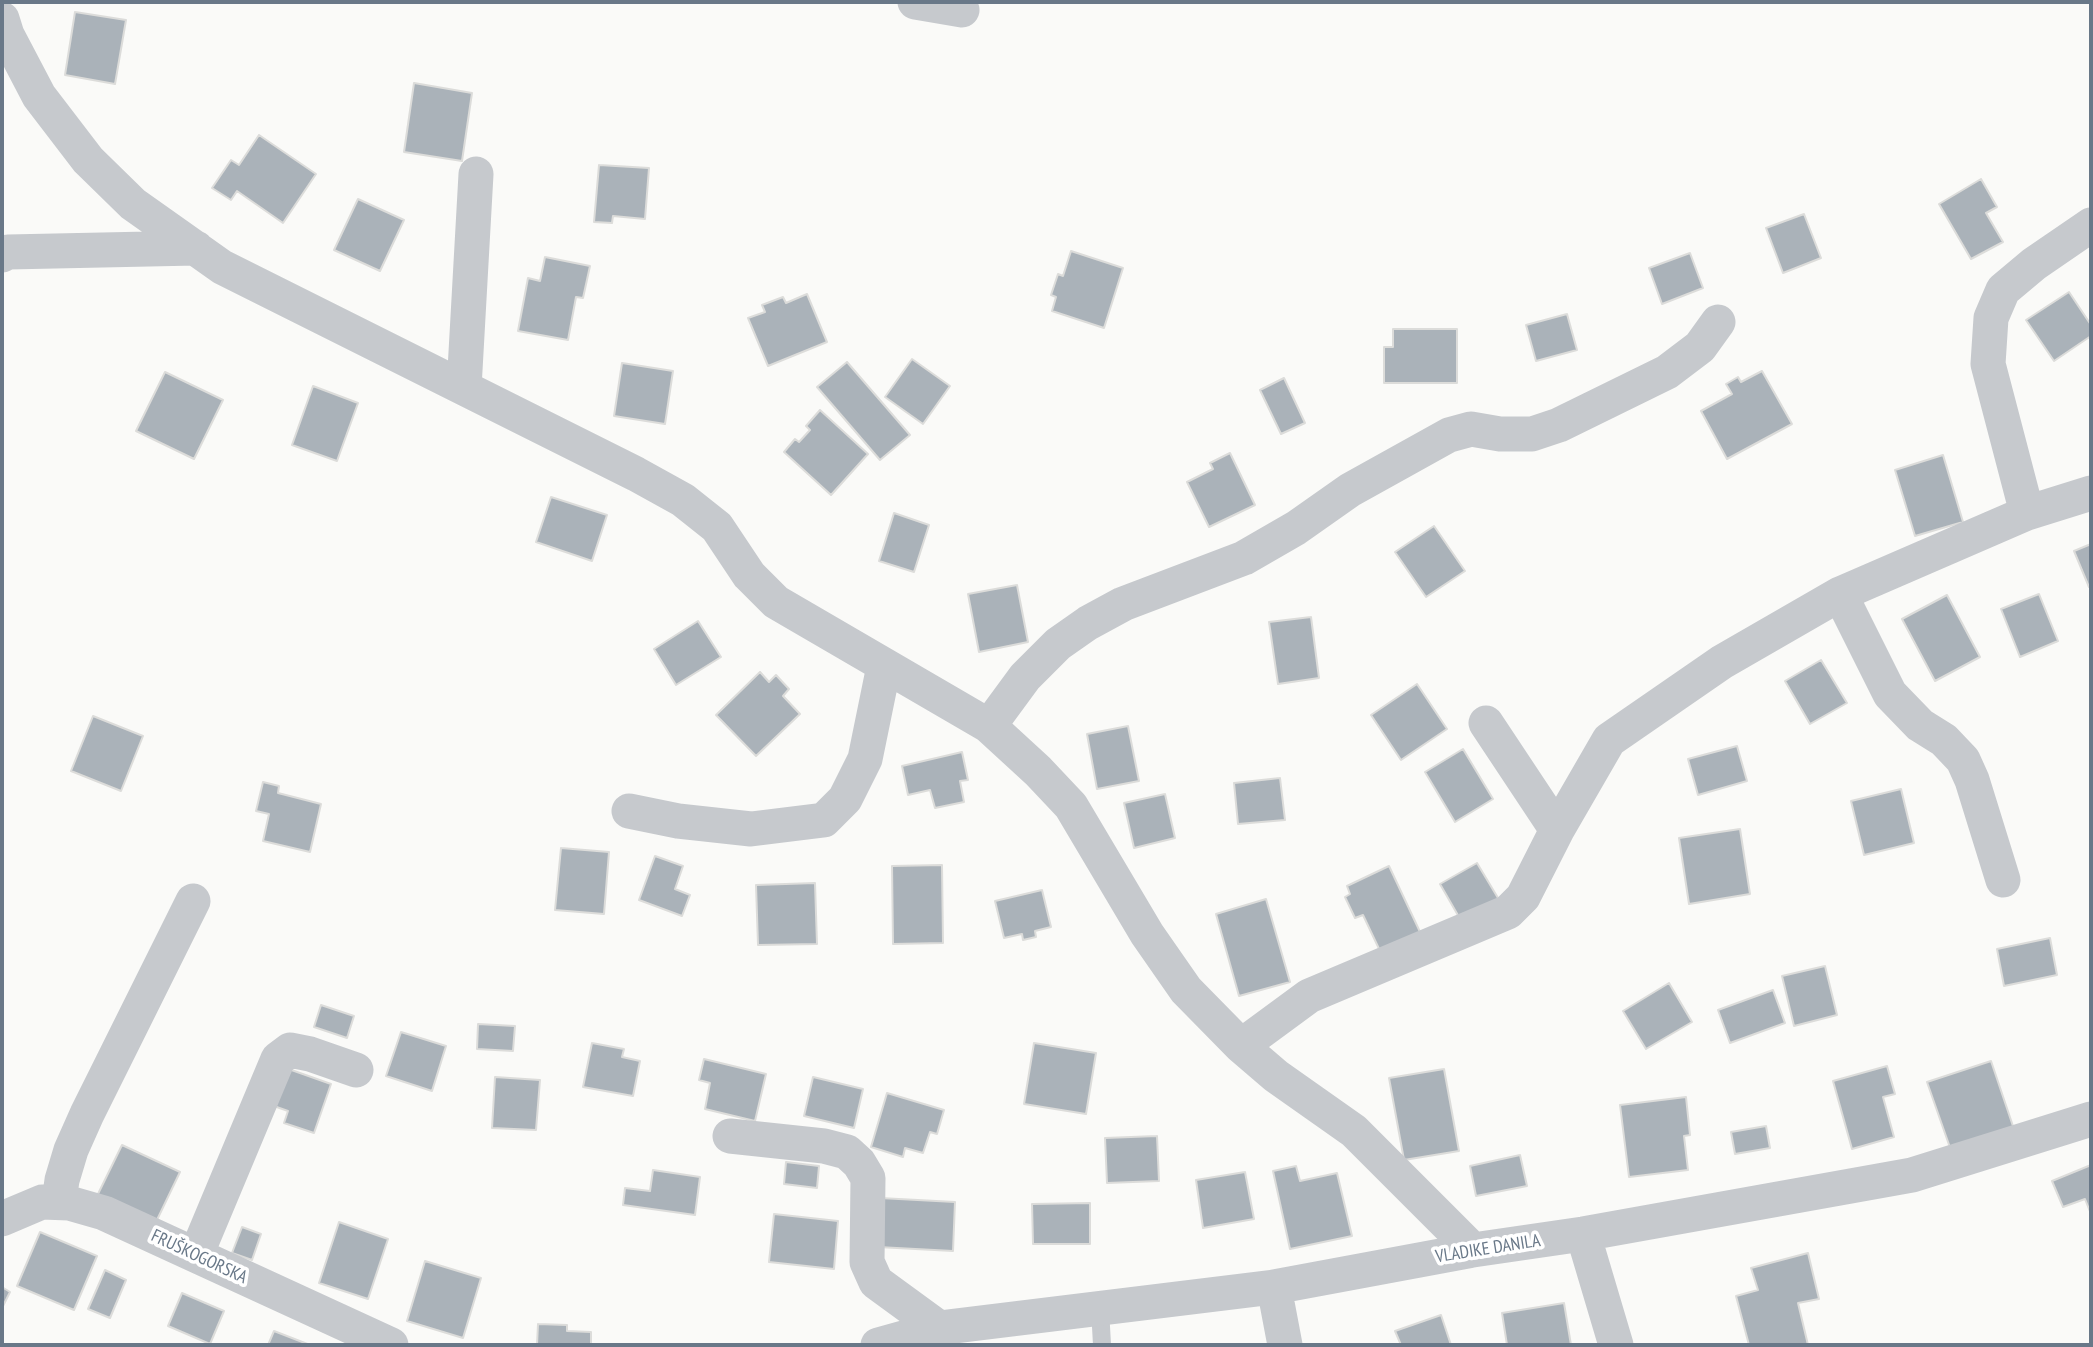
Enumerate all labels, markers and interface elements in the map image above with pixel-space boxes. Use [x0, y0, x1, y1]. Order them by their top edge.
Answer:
street label: FRUŠKOGORSKA [147, 1225, 251, 1289]
street label: VLADIKE DANILA [1434, 1230, 1542, 1268]

